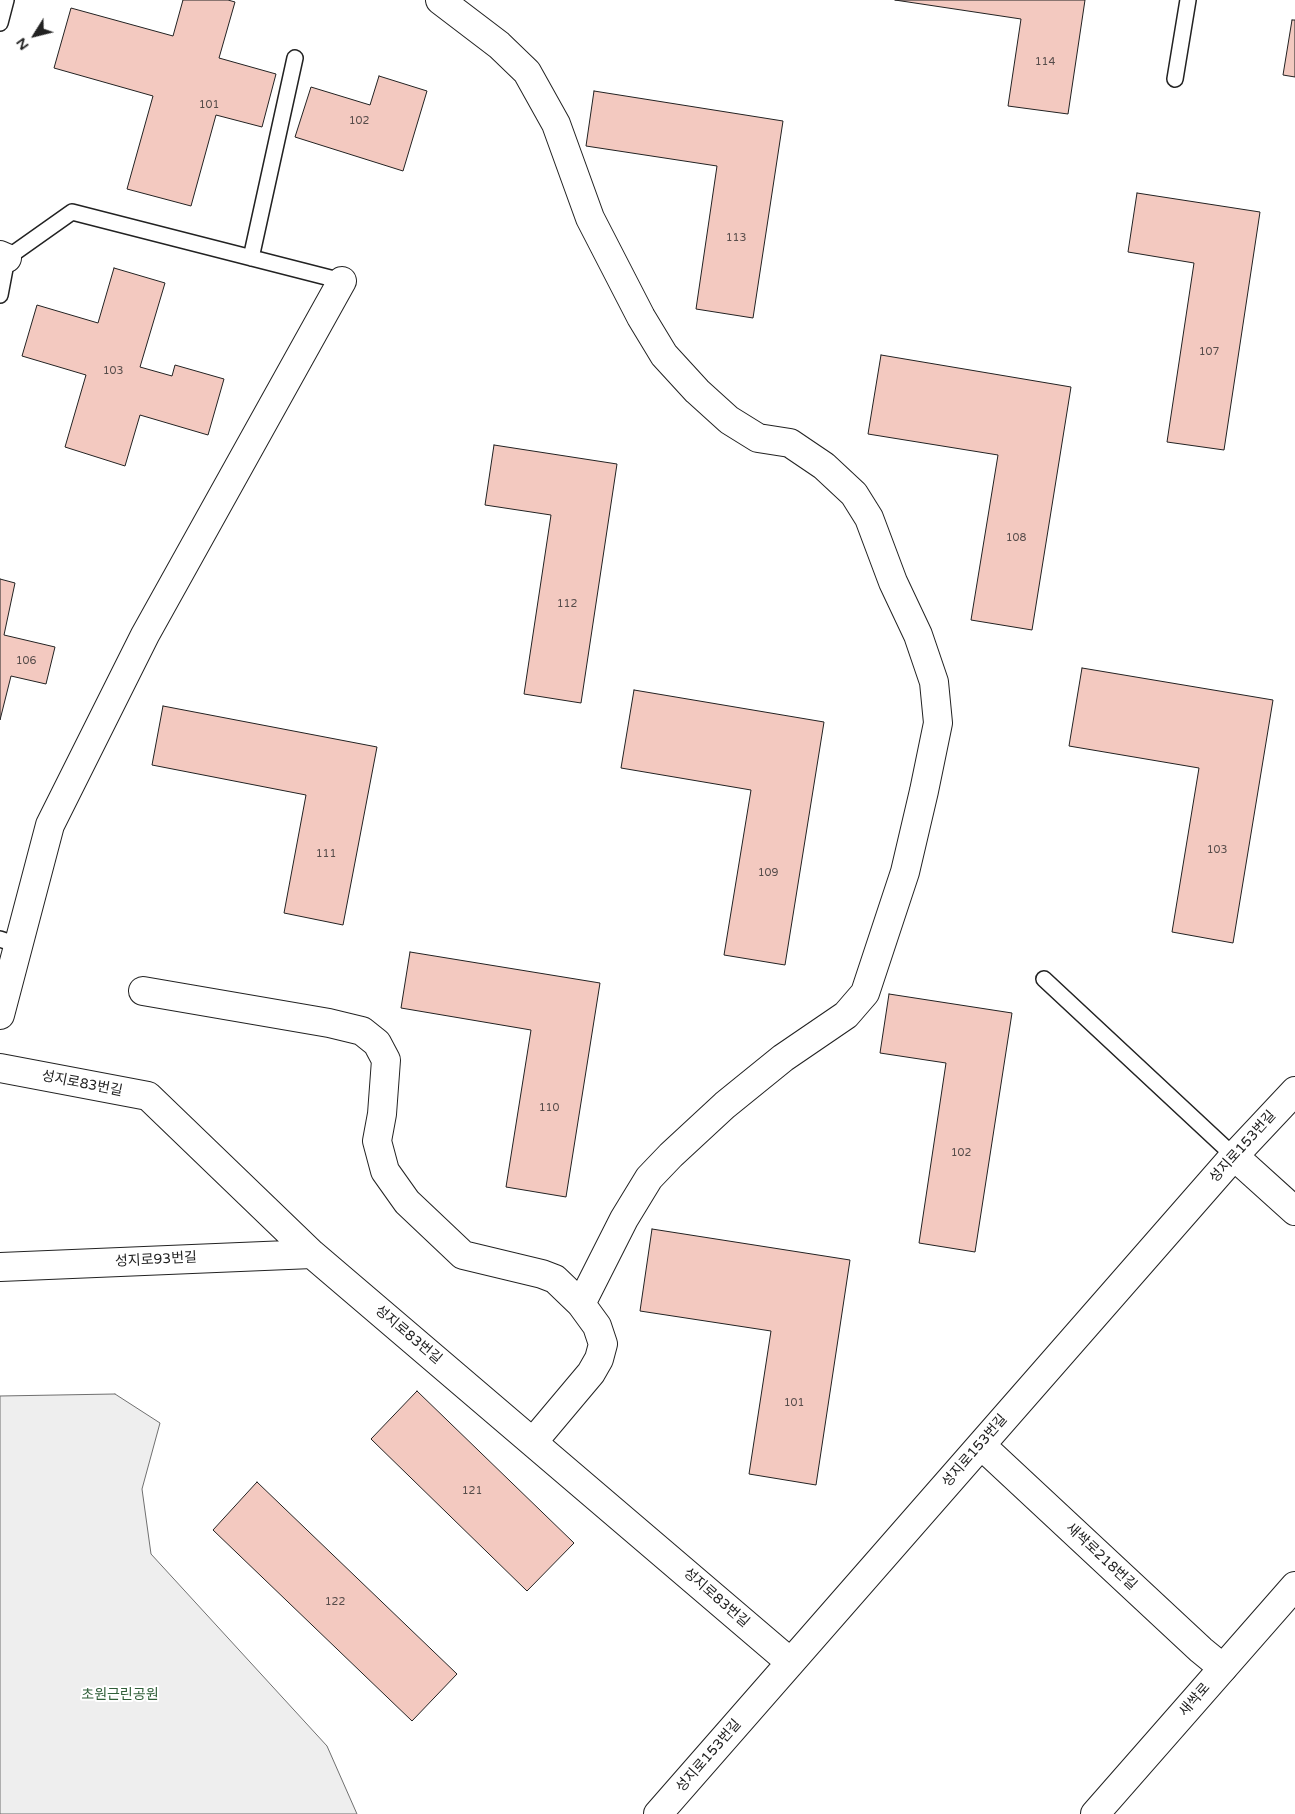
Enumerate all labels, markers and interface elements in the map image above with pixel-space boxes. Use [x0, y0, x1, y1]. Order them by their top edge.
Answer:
north arrow [10, 10, 60, 60]
text: N [12, 35, 33, 54]
house number: 114 [1035, 55, 1055, 69]
house number: 101 [199, 98, 219, 112]
house number: 102 [349, 114, 369, 128]
house number: 113 [726, 231, 746, 245]
house number: 107 [1199, 345, 1219, 359]
house number: 103 [103, 364, 123, 378]
house number: 108 [1006, 531, 1026, 545]
house number: 112 [557, 597, 577, 611]
house number: 106 [16, 654, 36, 668]
house number: 103 [1207, 843, 1227, 857]
house number: 111 [316, 847, 336, 861]
house number: 109 [758, 866, 778, 880]
street label: 성지로83번길 [40, 1068, 124, 1100]
house number: 110 [539, 1101, 559, 1115]
street label: 성지로153번길 [1206, 1108, 1280, 1186]
house number: 102 [951, 1146, 971, 1160]
street label: 성지로93번길 [115, 1249, 197, 1271]
street label: 성지로83번길 [371, 1302, 445, 1368]
house number: 101 [784, 1396, 804, 1410]
street label: 성지로153번길 [939, 1411, 1011, 1491]
house number: 121 [462, 1484, 482, 1498]
street label: 새싹로218번길 [1062, 1520, 1140, 1594]
street label: 성지로83번길 [680, 1565, 752, 1631]
house number: 122 [325, 1595, 345, 1609]
street label: 새싹로 [1176, 1680, 1214, 1720]
park label: 초원근린공원 [81, 1687, 159, 1703]
street label: 성지로153번길 [673, 1716, 745, 1796]

